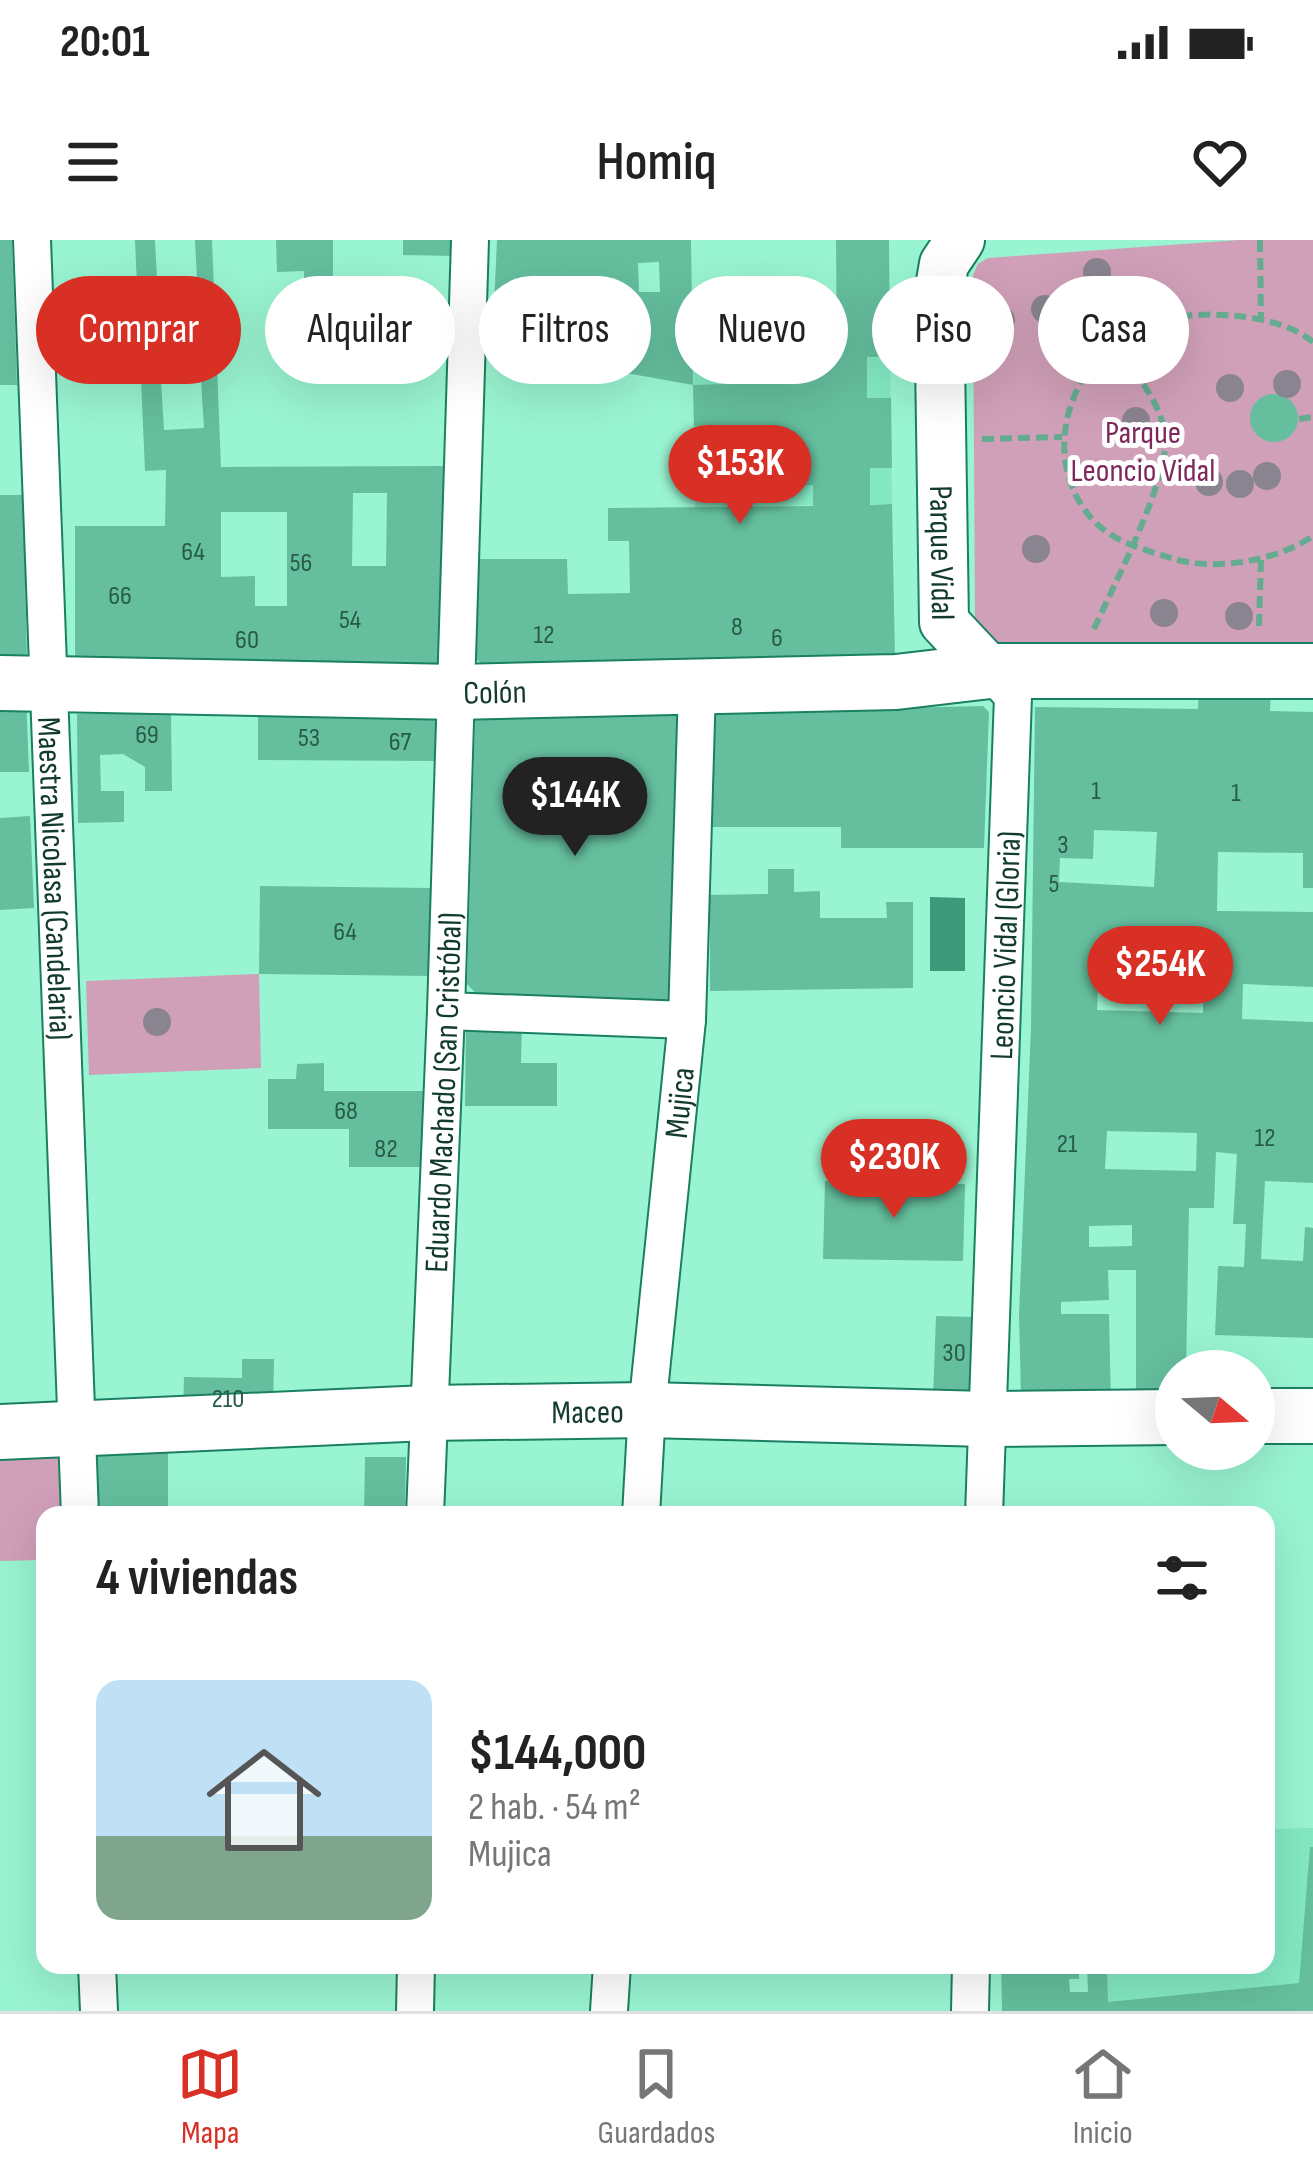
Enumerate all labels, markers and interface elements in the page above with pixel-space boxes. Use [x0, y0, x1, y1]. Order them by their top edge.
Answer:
text: 20:01 [60, 15, 150, 70]
icon: menu [60, 129, 126, 195]
icon: heart [1187, 129, 1253, 195]
text: Homiq [596, 130, 717, 195]
chip: Comprar [36, 276, 241, 384]
chip: Alquilar [265, 276, 455, 384]
chip: Filtros [479, 276, 651, 384]
chip: Nuevo [675, 276, 848, 384]
chip: Piso [872, 276, 1014, 384]
chip: Casa [1038, 276, 1189, 384]
park label: Parque Leoncio Vidal [1071, 413, 1215, 491]
pin: $153K [656, 425, 824, 527]
text: $153K [695, 440, 785, 487]
street label: Parque Vidal [920, 485, 962, 620]
house number: 64 [181, 536, 205, 568]
house number: 56 [290, 547, 312, 579]
house number: 66 [108, 580, 132, 612]
house number: 54 [339, 604, 361, 636]
house number: 8 [731, 611, 743, 643]
house number: 12 [534, 619, 554, 651]
house number: 6 [771, 622, 783, 654]
house number: 60 [235, 624, 259, 656]
street label: Colón [463, 672, 527, 714]
street label: Maestra Nicolasa (Candelaria) [28, 716, 80, 1041]
house number: 69 [135, 719, 159, 751]
house number: 53 [298, 722, 320, 754]
house number: 67 [389, 726, 412, 758]
pin: $144K [491, 757, 659, 859]
text: $144K [529, 772, 621, 819]
house number: 1 [1091, 775, 1101, 807]
house number: 1 [1231, 777, 1241, 809]
house number: 3 [1057, 829, 1069, 861]
street label: Leoncio Vidal (Gloria) [982, 830, 1030, 1061]
house number: 5 [1049, 868, 1059, 900]
street label: Eduardo Machado (San Cristóbal) [417, 912, 471, 1273]
house number: 64 [333, 916, 357, 948]
pin: $254K [1076, 926, 1244, 1028]
text: $254K [1114, 941, 1206, 988]
street label: Mujica [657, 1066, 704, 1140]
house number: 68 [334, 1095, 358, 1127]
pin: $230K [810, 1119, 978, 1221]
house number: 12 [1255, 1122, 1275, 1154]
house number: 21 [1057, 1128, 1078, 1160]
house number: 82 [374, 1133, 398, 1165]
text: $230K [848, 1134, 940, 1181]
house number: 30 [942, 1337, 966, 1369]
north arrow [1155, 1350, 1275, 1470]
map controls [1155, 1350, 1275, 1470]
house number: 210 [212, 1383, 244, 1415]
street label: Maceo [551, 1392, 624, 1433]
icon: filters [1149, 1545, 1215, 1611]
text: 4 viviendas [96, 1548, 298, 1609]
text: $144,000 [468, 1723, 646, 1784]
icon: home [192, 1728, 336, 1872]
text: 2 hab. · 54 m² [468, 1784, 641, 1831]
text: Mujica [468, 1831, 552, 1878]
tab: Mapa [177, 2041, 243, 2153]
tab: Guardados [598, 2041, 715, 2153]
tab: Inicio [1070, 2041, 1136, 2153]

